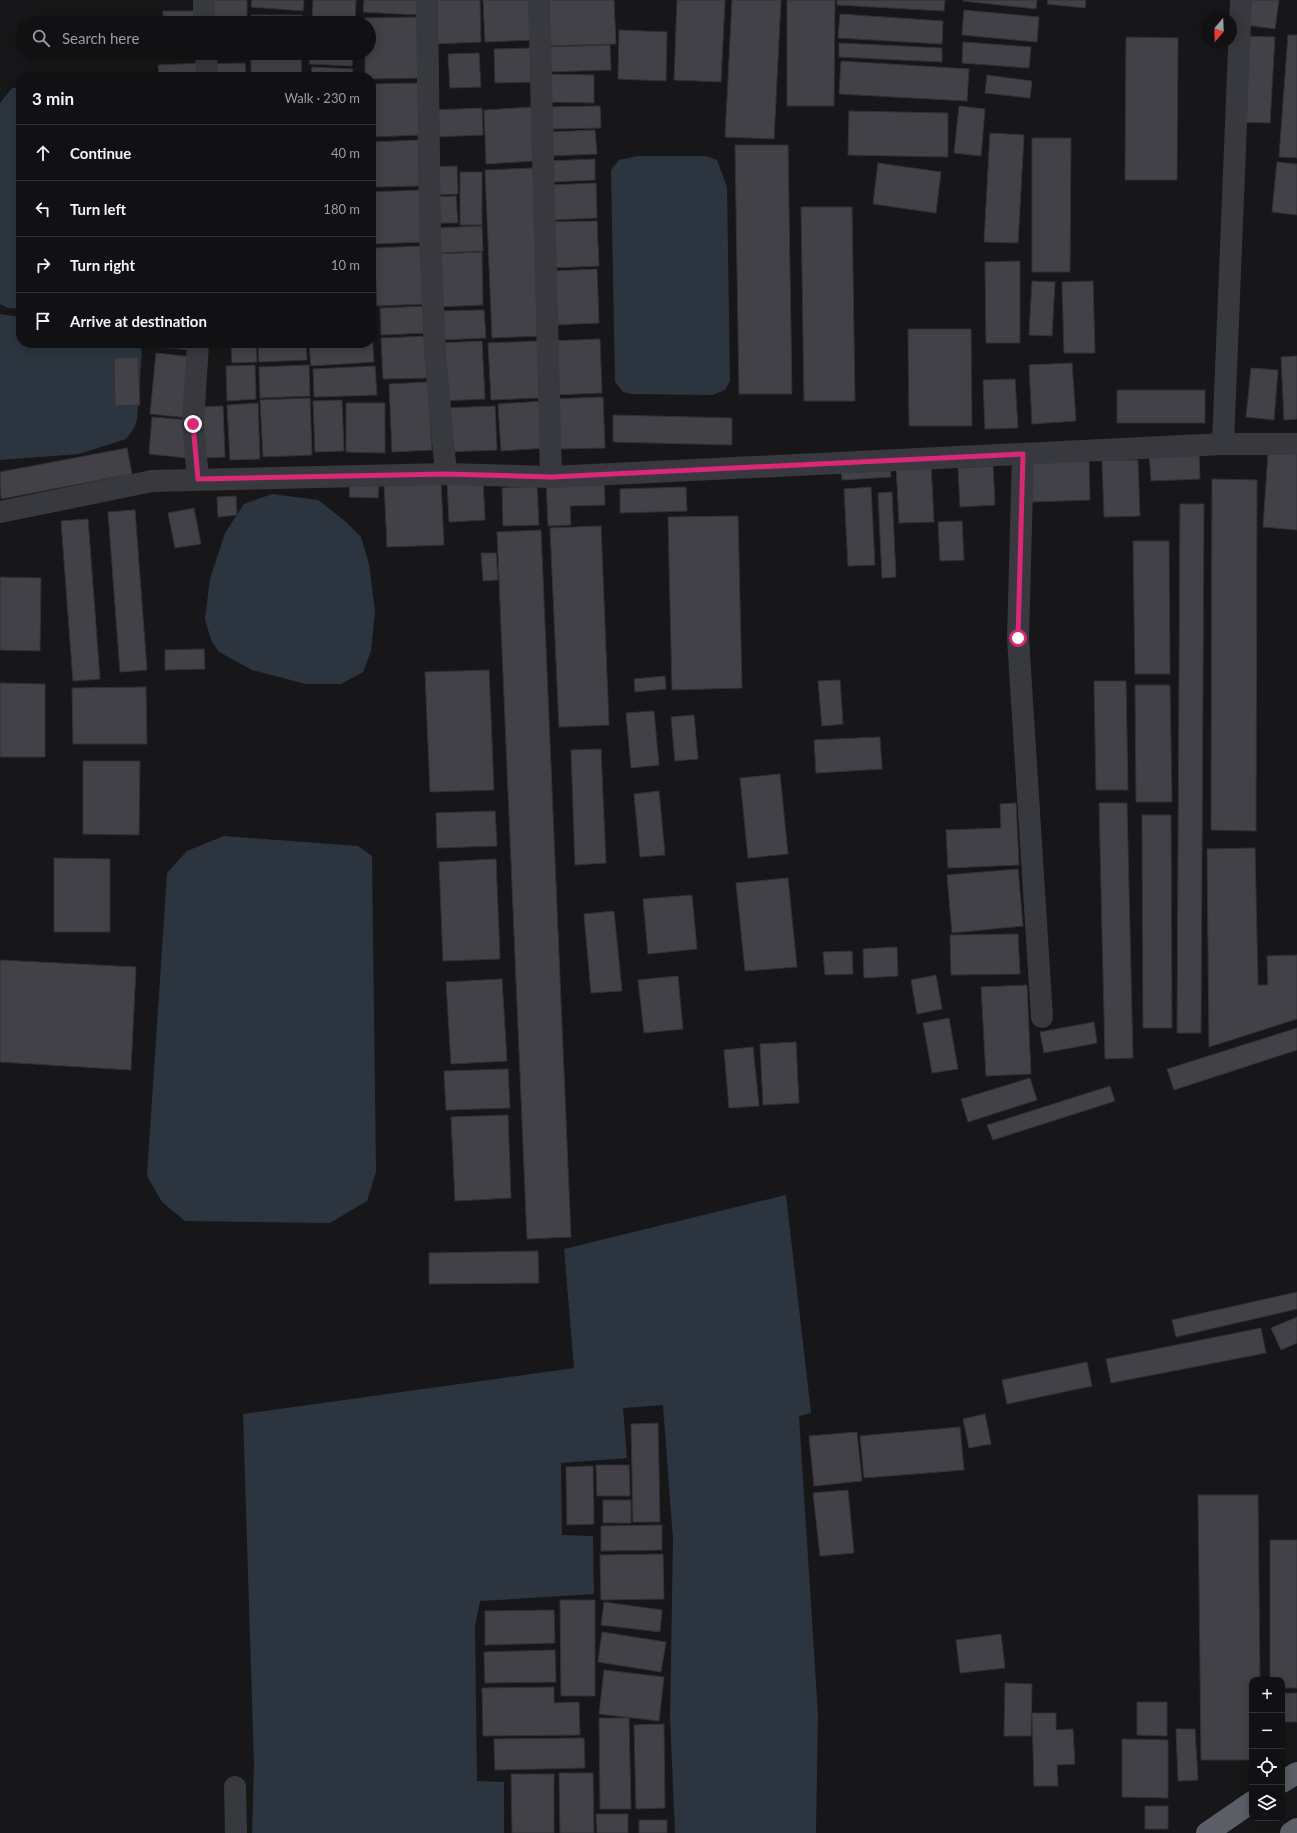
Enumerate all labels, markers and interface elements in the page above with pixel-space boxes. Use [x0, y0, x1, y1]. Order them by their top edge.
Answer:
north arrow [1201, 12, 1237, 48]
search box [16, 16, 376, 60]
icon: search [30, 27, 52, 49]
text: Search here [62, 29, 139, 47]
text: 3 min [32, 88, 74, 109]
text: Walk · 230 m [284, 90, 360, 106]
icon: ahead [32, 142, 54, 164]
text: Continue [70, 144, 131, 162]
text: 40 m [331, 145, 360, 161]
icon: left [32, 198, 54, 220]
text: Turn left [70, 200, 126, 218]
text: 180 m [323, 201, 360, 217]
icon: right [32, 254, 54, 276]
text: Turn right [70, 256, 135, 274]
text: 10 m [331, 257, 360, 273]
icon: arrive [32, 310, 54, 332]
text: Arrive at destination [70, 312, 207, 330]
route end [184, 415, 202, 433]
route start [1009, 629, 1027, 647]
map controls [1249, 1677, 1285, 1821]
button: + [1249, 1677, 1285, 1713]
button: − [1249, 1713, 1285, 1749]
button: locate [1249, 1749, 1285, 1785]
button: layers [1249, 1785, 1285, 1821]

